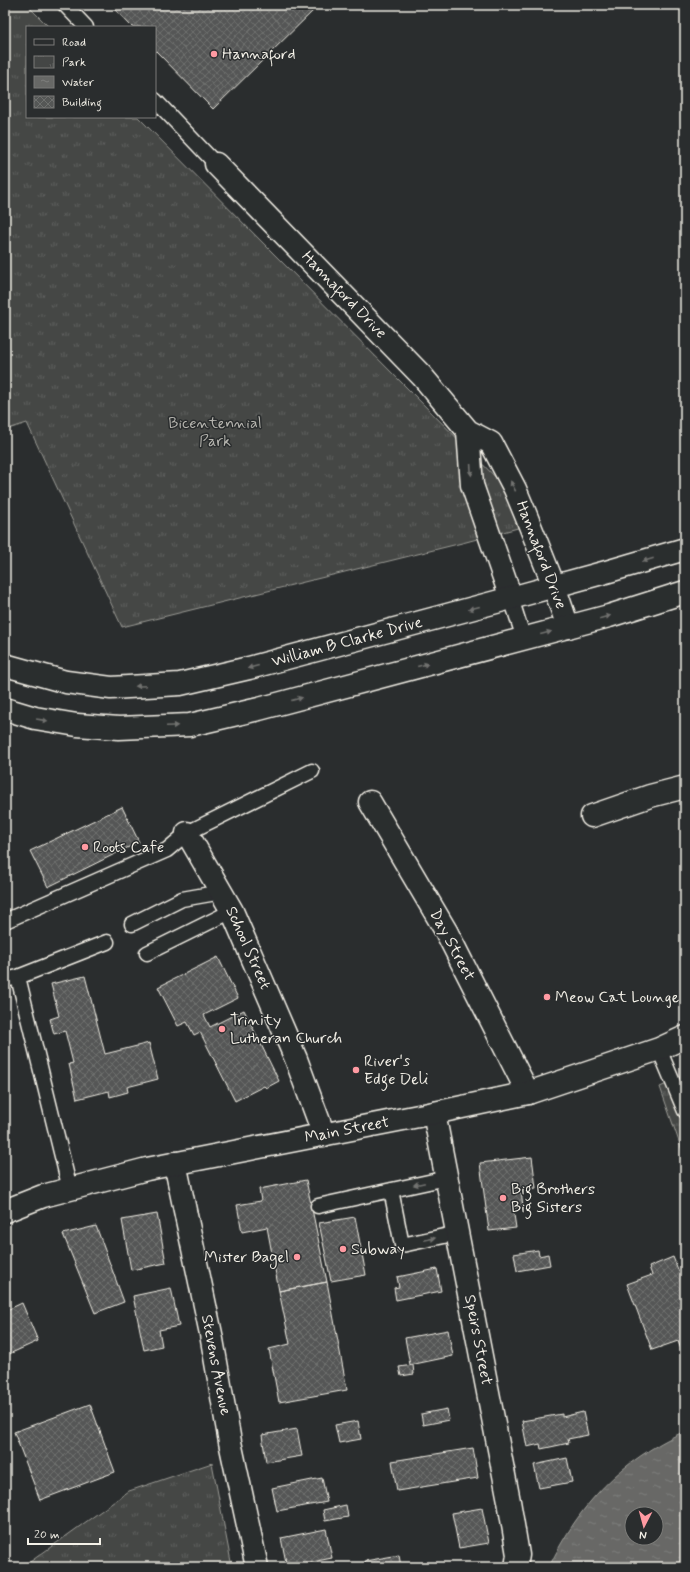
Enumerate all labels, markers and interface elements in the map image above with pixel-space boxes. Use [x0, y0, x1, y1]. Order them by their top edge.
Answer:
legend [26, 26, 156, 118]
text: Road [62, 35, 86, 51]
place label: Hannaford [222, 44, 295, 67]
marker: Hannaford [209, 49, 219, 59]
text: Park [62, 55, 86, 71]
text: Water [62, 75, 94, 91]
text: Building [62, 95, 102, 112]
street label: Hannaford Drive [295, 247, 391, 345]
park label: Bicentennial Park [168, 413, 262, 452]
one-way arrow [467, 464, 474, 476]
one-way arrow [510, 481, 517, 492]
street label: Hannaford Drive [509, 498, 571, 613]
one-way arrow [641, 557, 653, 563]
one-way arrow [467, 605, 479, 611]
street label: William B Clarke Drive [269, 612, 425, 672]
one-way arrow [599, 614, 611, 620]
one-way arrow [540, 630, 552, 636]
one-way arrow [416, 662, 429, 668]
one-way arrow [247, 664, 260, 670]
one-way arrow [134, 683, 147, 689]
one-way arrow [291, 695, 303, 701]
one-way arrow [36, 717, 48, 723]
one-way arrow [166, 723, 178, 730]
place label: Roots Cafe [93, 837, 164, 858]
marker: Roots Cafe [80, 842, 90, 852]
street label: School Street [220, 903, 276, 993]
street label: Day Street [424, 905, 480, 985]
place label: Meow Cat Lounge [555, 987, 680, 1008]
marker: Meow Cat Lounge [542, 992, 552, 1002]
place label: Trinity Lutheran Church [230, 1010, 342, 1049]
marker: Trinity Lutheran Church [217, 1024, 227, 1034]
place label: River's Edge Deli [364, 1051, 428, 1091]
marker: River's Edge Deli [351, 1065, 361, 1075]
street label: Main Street [303, 1111, 392, 1149]
place label: Big Brothers Big Sisters [511, 1179, 595, 1219]
one-way arrow [413, 1181, 425, 1187]
marker: Big Brothers Big Sisters [498, 1193, 508, 1203]
one-way arrow [424, 1235, 436, 1241]
place label: Subway [351, 1239, 405, 1260]
marker: Subway [338, 1244, 348, 1254]
place label: Mister Bagel [204, 1247, 289, 1269]
marker: Mister Bagel [292, 1252, 302, 1262]
street label: Speirs Street [459, 1293, 497, 1387]
street label: Stevens Avenue [196, 1313, 236, 1418]
north arrow [624, 1506, 664, 1546]
scale bar [28, 1520, 100, 1546]
text: 20 m [34, 1527, 60, 1543]
text: N [639, 1528, 647, 1542]

